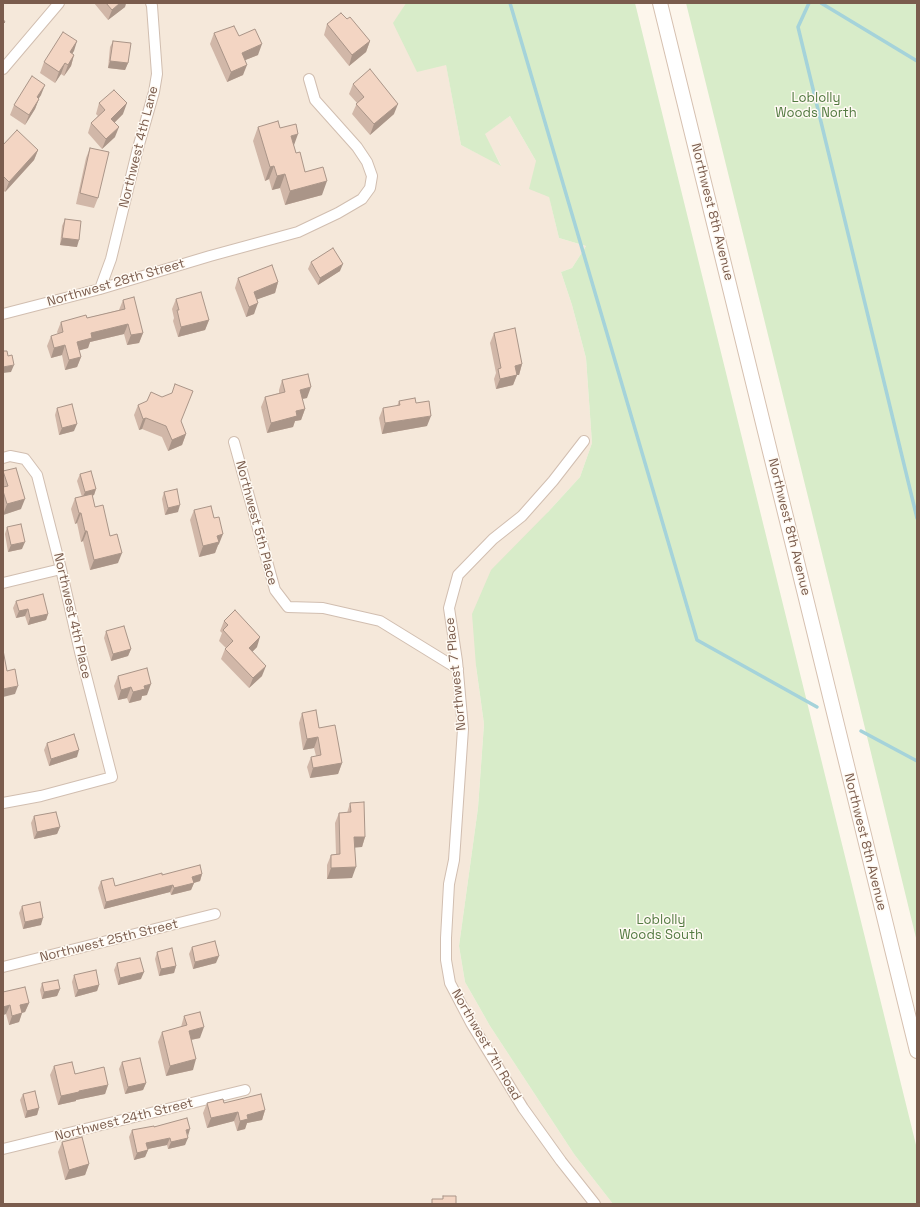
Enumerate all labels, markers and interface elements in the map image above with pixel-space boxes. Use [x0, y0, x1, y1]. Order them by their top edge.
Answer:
street label: Northwest 4th Lane [116, 84, 162, 210]
park label: Loblolly Woods North [775, 90, 857, 121]
street label: Northwest 8th Avenue [687, 142, 737, 282]
street label: Northwest 28th Street [45, 256, 187, 310]
street label: Northwest 8th Avenue [764, 457, 814, 597]
street label: Northwest 5th Place [232, 459, 280, 587]
street label: Northwest 4th Place [50, 552, 94, 680]
street label: Northwest 7 Place [442, 617, 470, 731]
street label: Northwest 8th Avenue [840, 772, 890, 912]
park label: Loblolly Woods South [619, 912, 703, 943]
street label: Northwest 25th Street [38, 916, 180, 966]
street label: Northwest 7th Road [448, 987, 524, 1103]
street label: Northwest 24th Street [53, 1095, 195, 1145]

